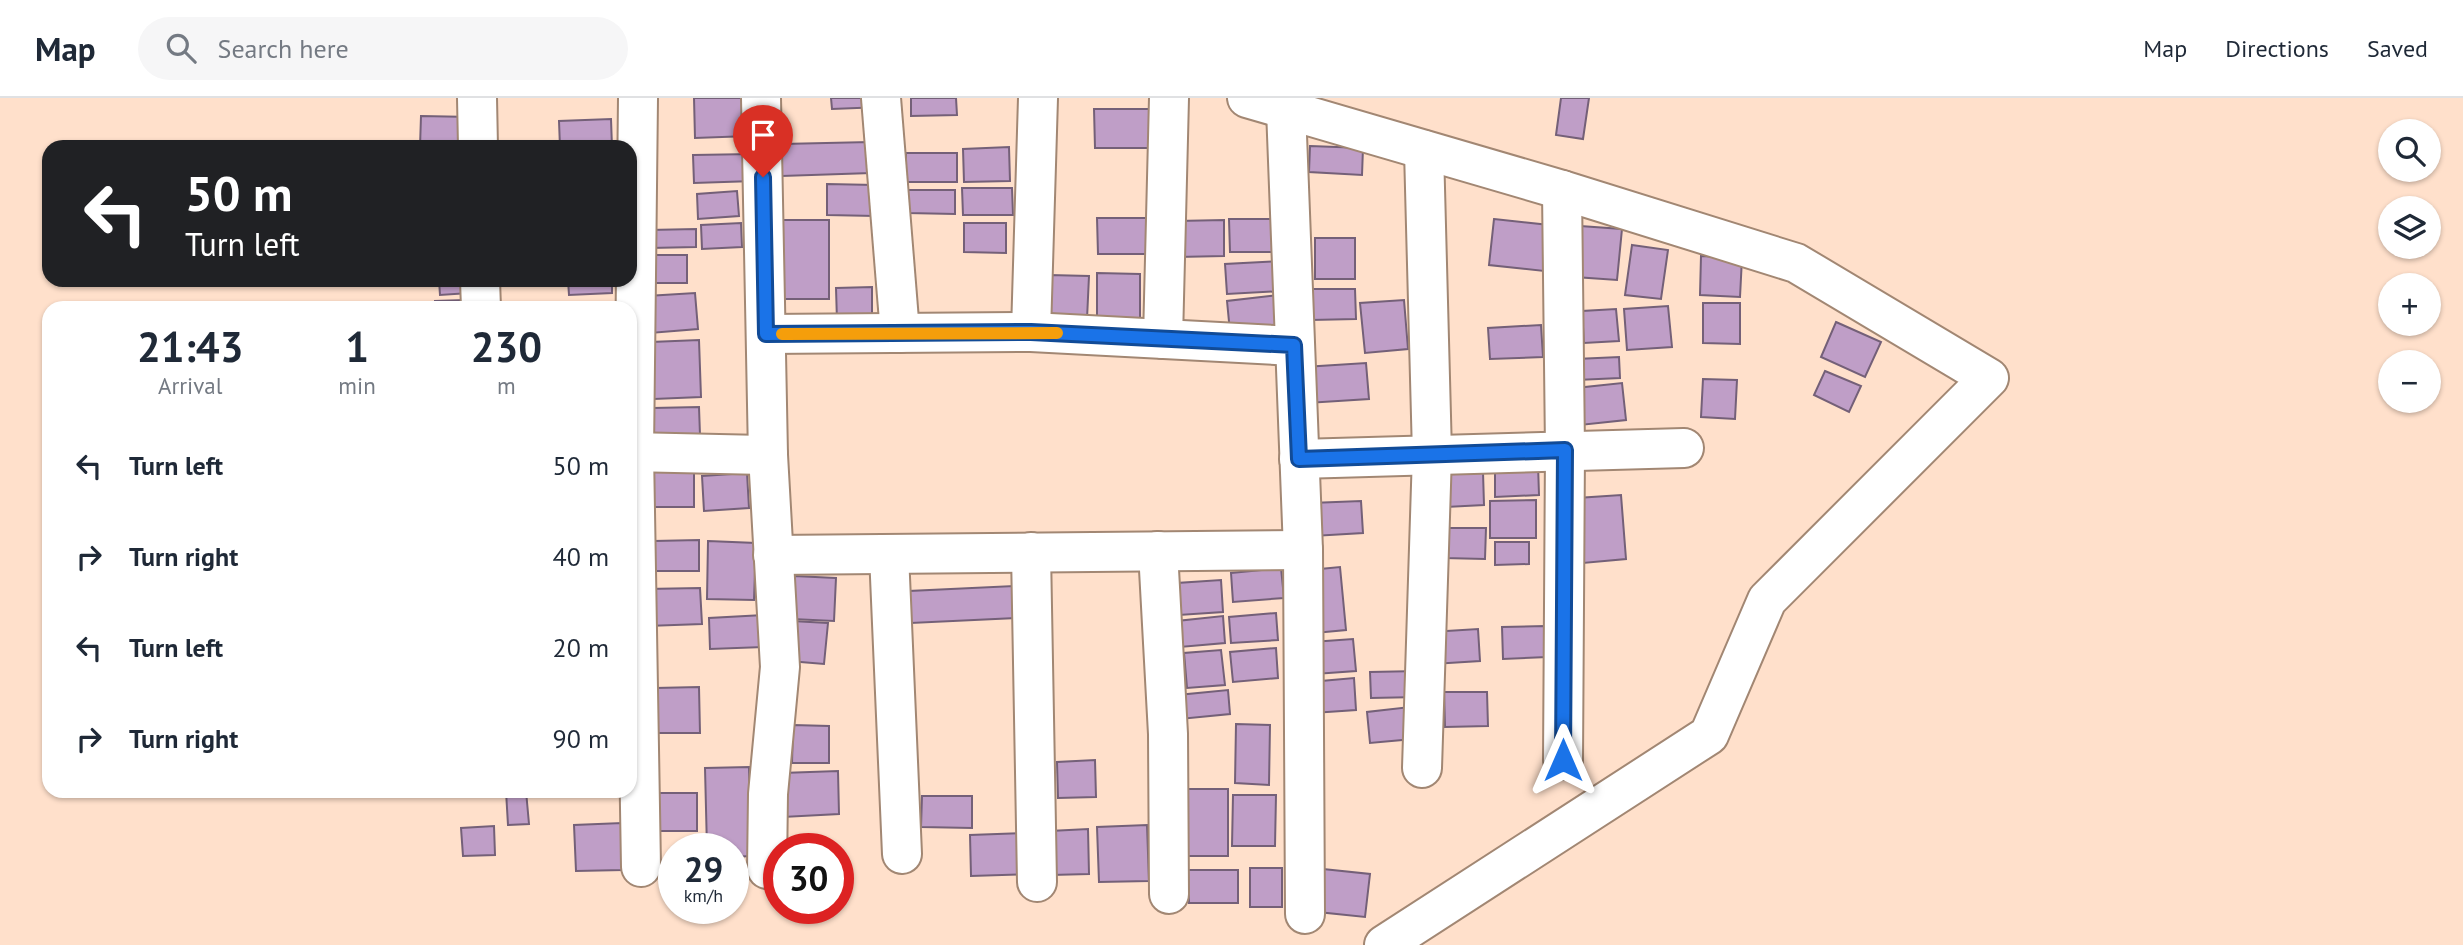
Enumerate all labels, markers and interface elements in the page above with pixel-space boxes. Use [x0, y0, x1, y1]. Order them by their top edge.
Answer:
search box [138, 17, 628, 80]
text: Map [35, 27, 96, 70]
icon: search [162, 29, 200, 67]
text: Search here [218, 32, 349, 65]
text: Map [2143, 33, 2187, 64]
text: Directions [2225, 33, 2329, 64]
text: Saved [2367, 33, 2428, 64]
pin [733, 105, 793, 177]
icon: arrive [744, 116, 782, 154]
map controls [2378, 119, 2441, 413]
button: search [2378, 119, 2441, 182]
text: 50 m [185, 161, 292, 225]
icon: left [70, 168, 161, 259]
button: layers [2378, 196, 2441, 259]
text: Turn left [185, 223, 300, 265]
button: + [2378, 273, 2441, 336]
text: 21:43 [137, 319, 243, 374]
text: 1 [345, 319, 369, 374]
text: 230 [471, 319, 542, 374]
button: − [2378, 350, 2441, 413]
text: Arrival [158, 371, 222, 400]
text: min [338, 371, 376, 400]
text: m [497, 371, 516, 400]
icon: left [70, 447, 108, 485]
text: Turn left [129, 449, 223, 482]
text: 50 m [553, 449, 609, 482]
icon: right [70, 538, 108, 576]
text: Turn right [129, 540, 238, 573]
text: 40 m [553, 540, 609, 573]
icon: left [70, 629, 108, 667]
text: Turn left [129, 631, 223, 664]
text: 20 m [553, 631, 609, 664]
icon: right [70, 720, 108, 758]
text: Turn right [129, 722, 238, 755]
text: 90 m [553, 722, 609, 755]
position arrow [1526, 723, 1600, 797]
speed limit sign: 30 [763, 833, 854, 924]
text: 29 [684, 846, 723, 892]
text: km/h [684, 884, 723, 907]

